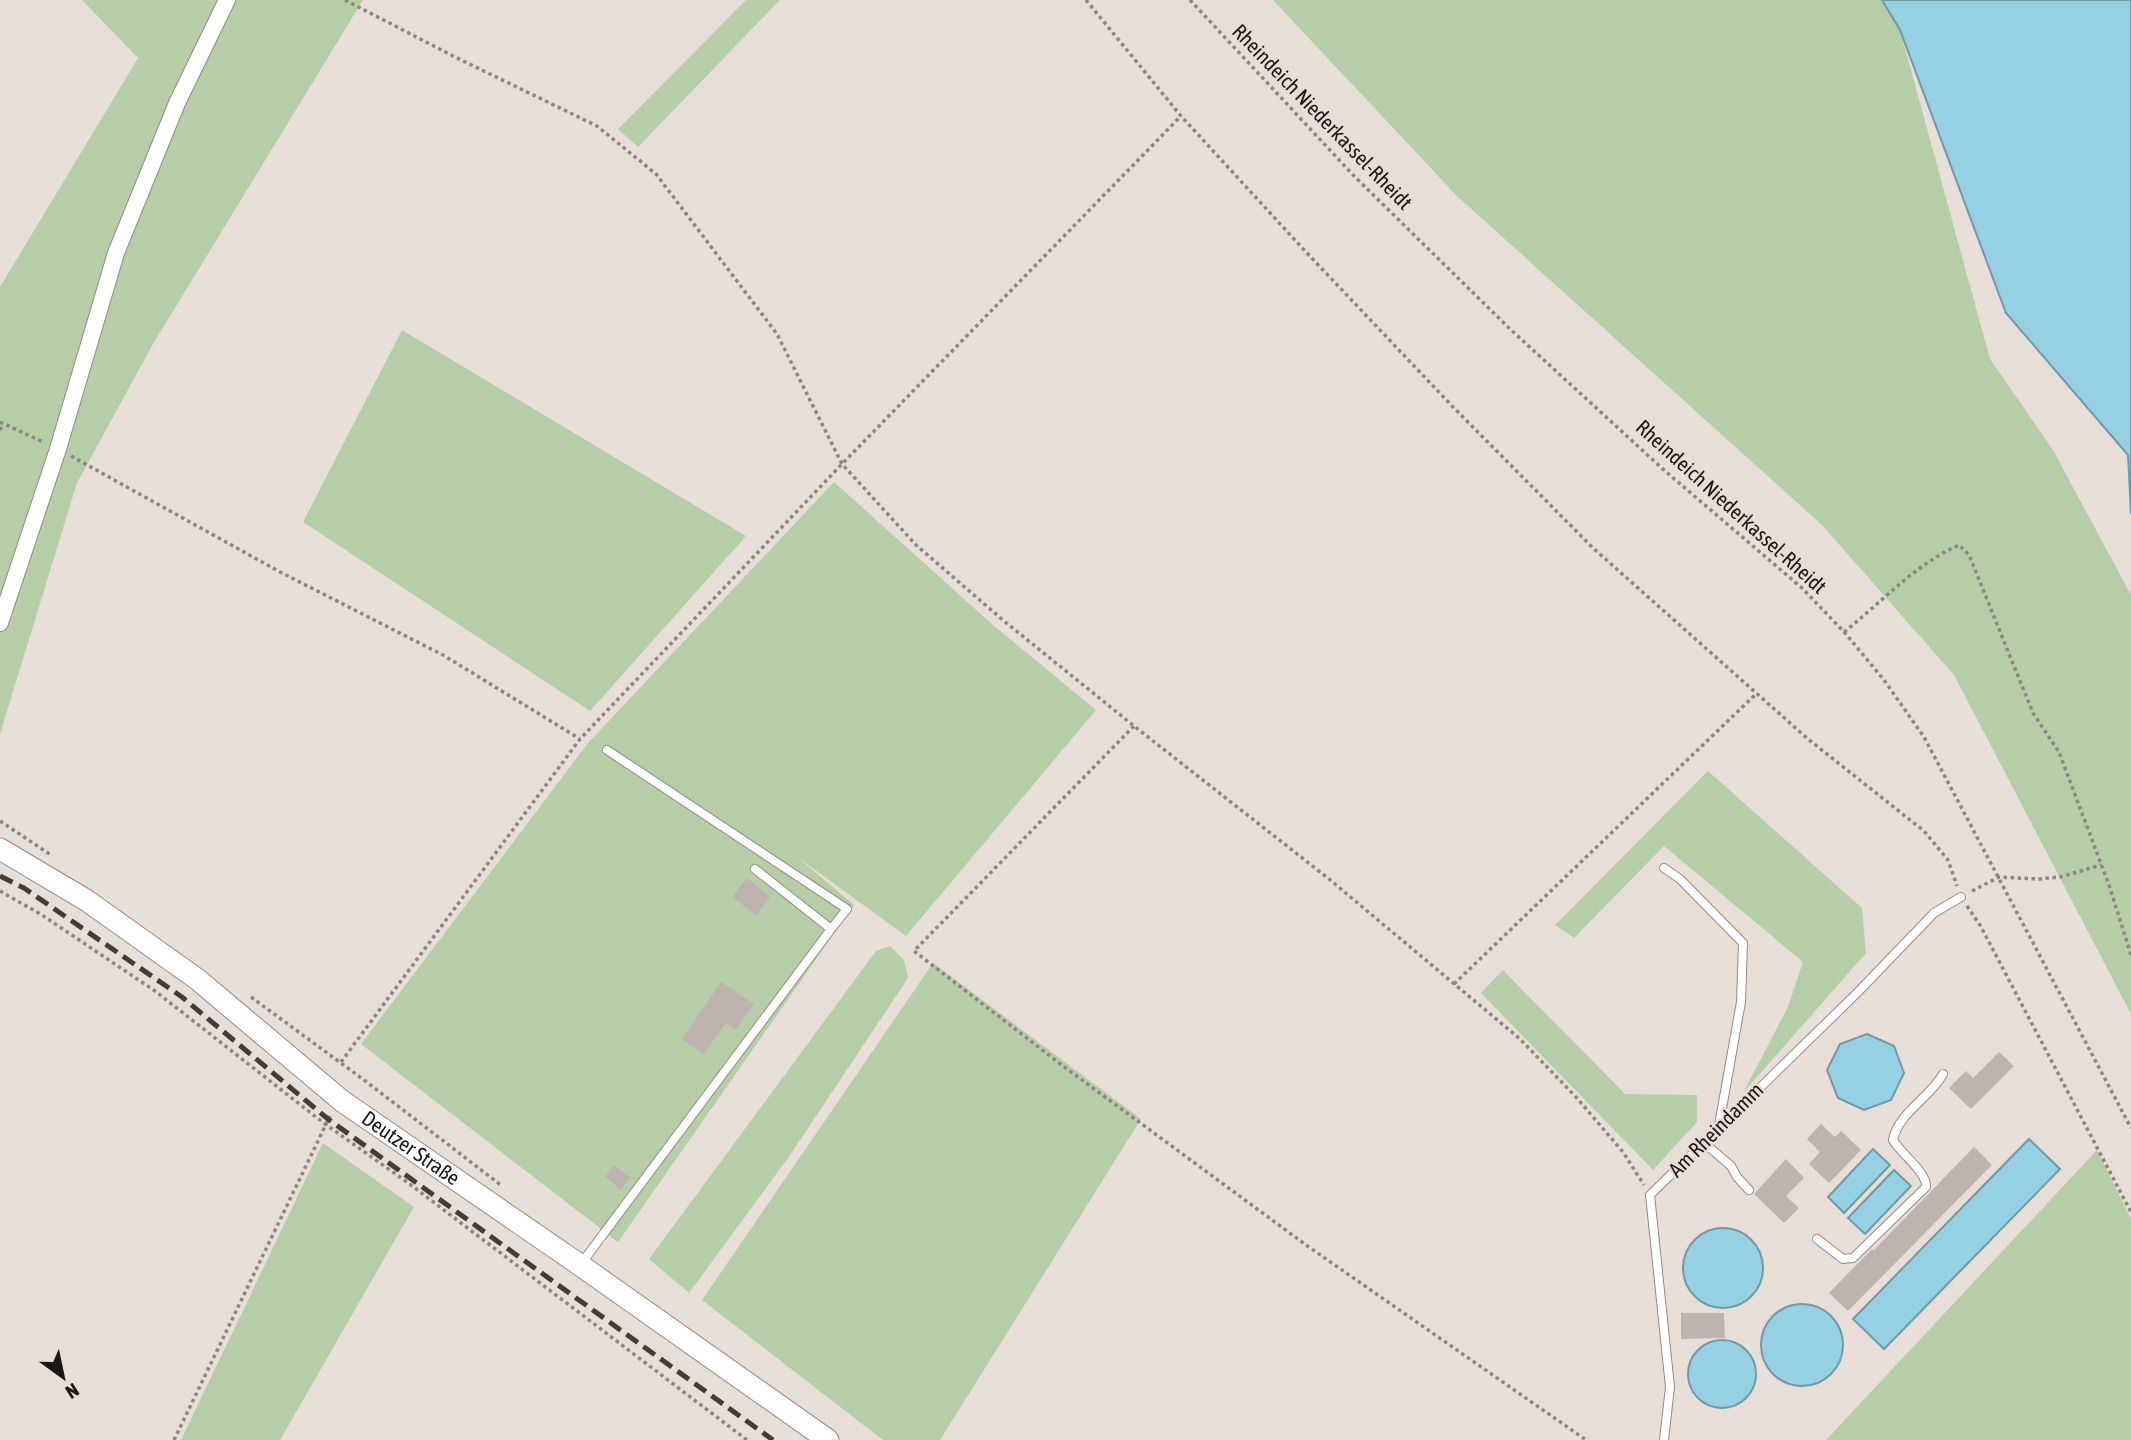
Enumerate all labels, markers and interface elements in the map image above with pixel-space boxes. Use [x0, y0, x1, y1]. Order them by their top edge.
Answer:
street label: Rheindeich Niederkassel-Rheidt [1228, 19, 1417, 214]
street label: Rheindeich Niederkassel-Rheidt [1632, 414, 1832, 598]
street label: Am Rheindamm [1663, 1077, 1767, 1181]
street label: Deutzer Straße [358, 1105, 465, 1189]
north arrow [28, 1342, 98, 1412]
text: N [62, 1379, 83, 1404]

